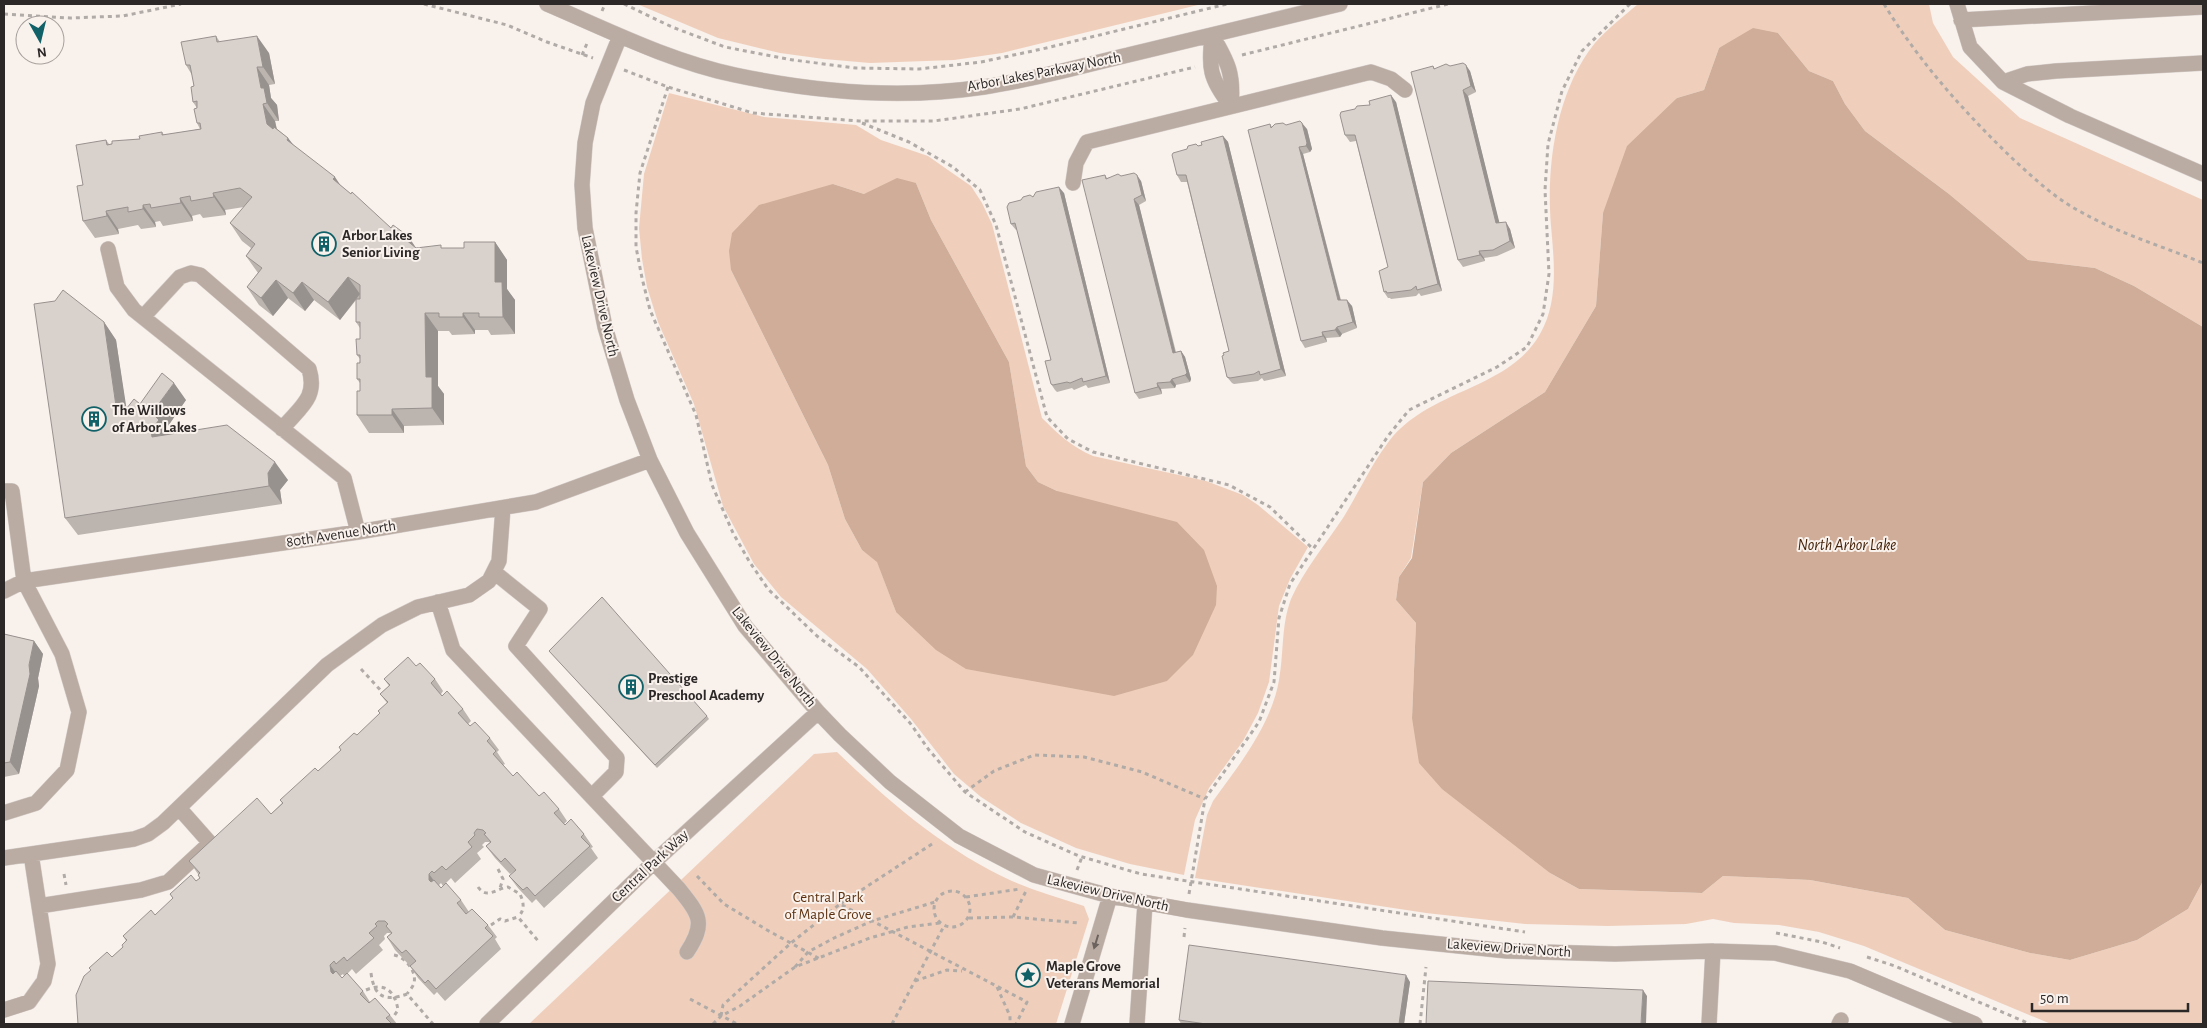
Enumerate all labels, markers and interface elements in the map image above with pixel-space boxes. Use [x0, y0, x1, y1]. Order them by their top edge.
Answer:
north arrow [15, 15, 65, 65]
text: N [36, 44, 47, 59]
street label: Arbor Lakes Parkway North [966, 50, 1122, 94]
place label: Arbor Lakes Senior Living [342, 228, 420, 260]
building icon: Arbor Lakes Senior Living [311, 231, 337, 257]
street label: Lakeview Drive North [579, 234, 621, 358]
place label: The Willows of Arbor Lakes [112, 403, 197, 435]
building icon: The Willows of Arbor Lakes [81, 406, 107, 432]
street label: 80th Avenue North [285, 518, 397, 550]
water label: North Arbor Lake [1798, 537, 1896, 553]
street label: Lakeview Drive North [729, 604, 819, 710]
place label: Prestige Preschool Academy [648, 671, 764, 703]
building icon: Prestige Preschool Academy [618, 674, 644, 700]
street label: Central Park Way [609, 826, 692, 905]
street label: Lakeview Drive North [1046, 872, 1170, 914]
park label: Central Park of Maple Grove [784, 890, 872, 922]
one-way arrow [1092, 935, 1100, 950]
street label: Lakeview Drive North [1446, 936, 1572, 960]
place label: Maple Grove Veterans Memorial [1046, 959, 1160, 991]
place icon: Maple Grove Veterans Memorial [1015, 962, 1041, 988]
scale bar [2032, 980, 2188, 1012]
text: 50 m [2040, 991, 2069, 1006]

